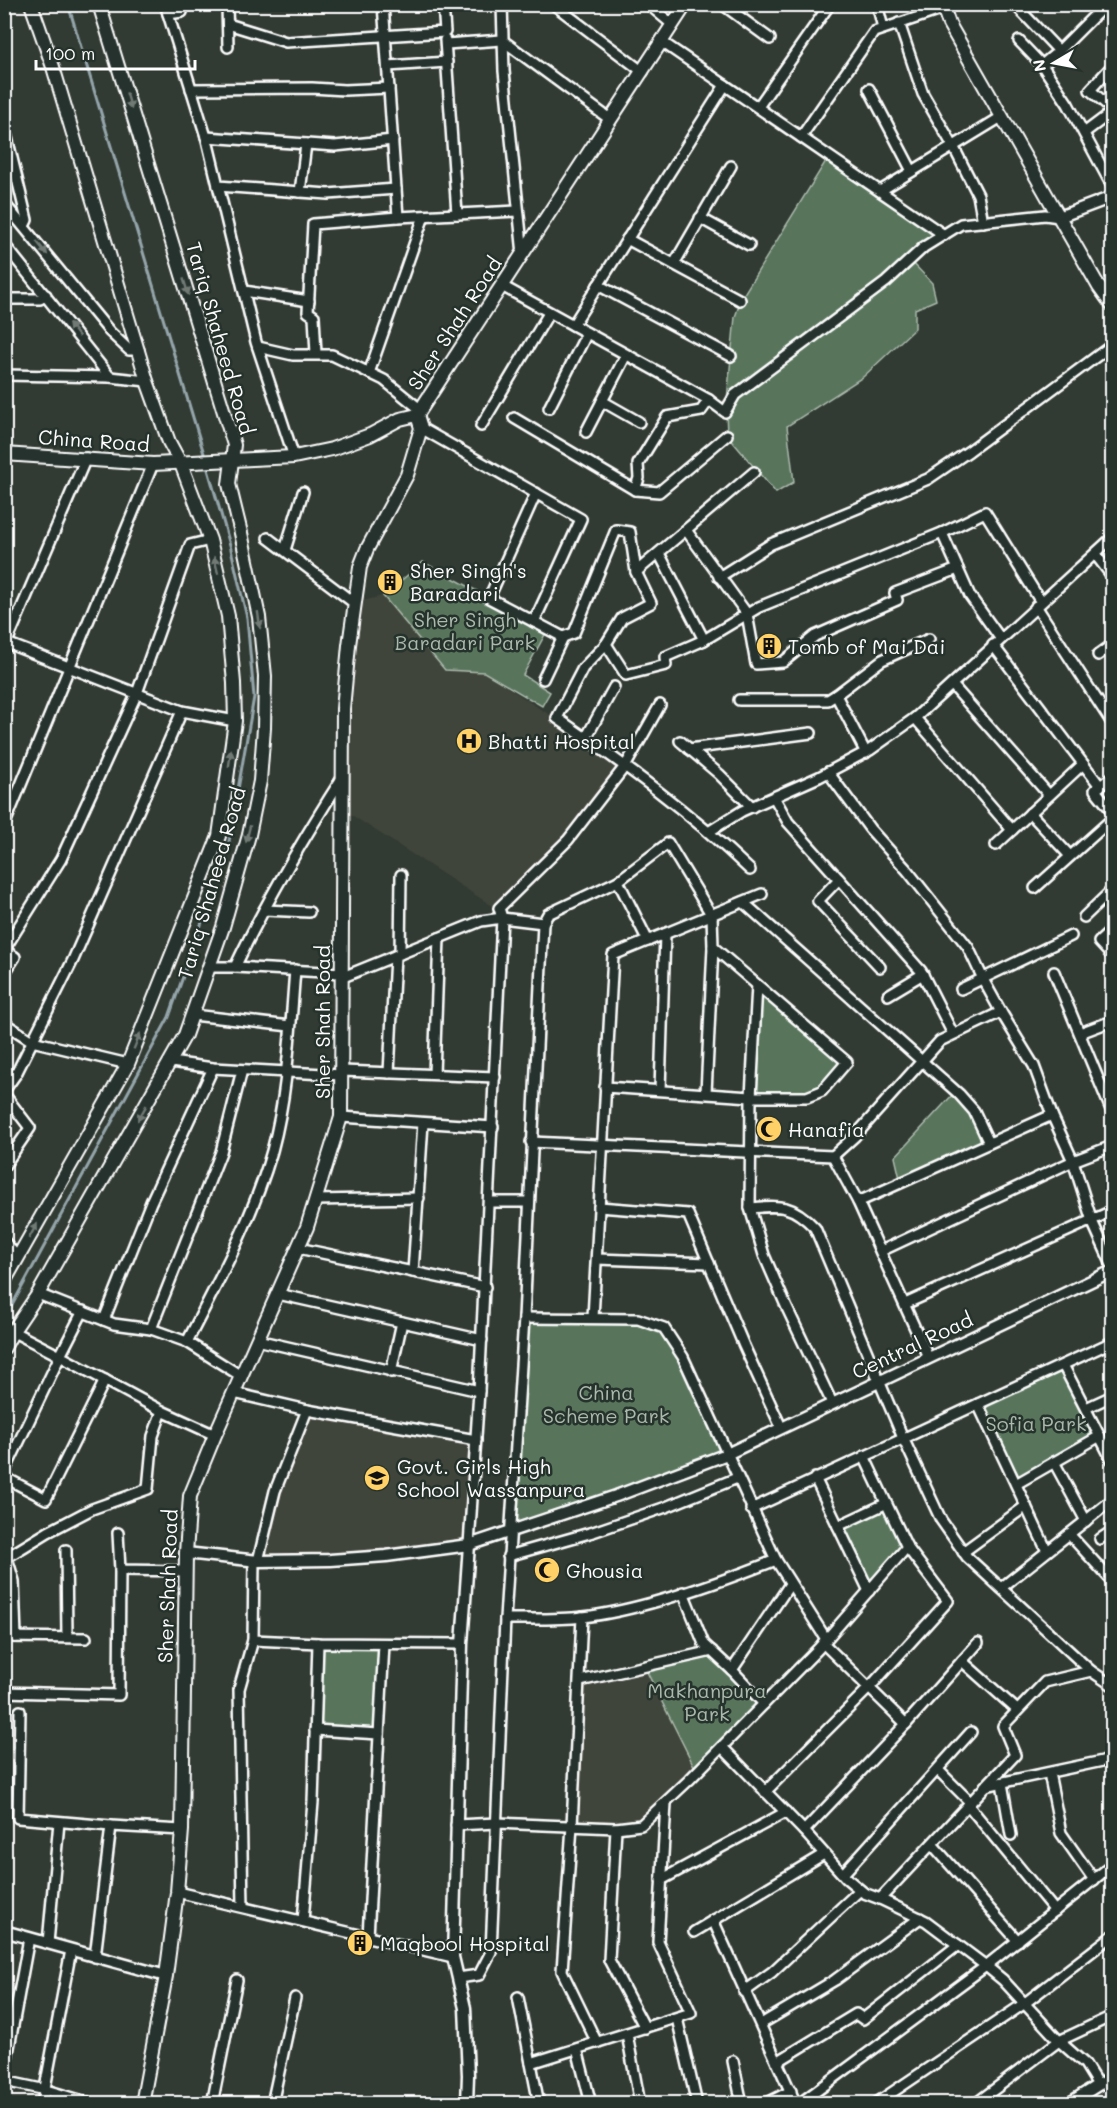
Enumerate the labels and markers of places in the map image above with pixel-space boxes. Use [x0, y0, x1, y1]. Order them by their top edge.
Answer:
place label: Sher Singh's Baradari [410, 557, 527, 606]
building icon: Sher Singh's Baradari [375, 567, 405, 597]
building icon: Tomb of Mai Dai [754, 631, 784, 661]
place label: Tomb of Mai Dai [788, 633, 945, 659]
hospital icon: Bhatti Hospital [454, 726, 484, 756]
place label: Bhatti Hospital [488, 728, 635, 754]
mosque icon: Hanafia [754, 1114, 784, 1144]
place label: Hanafia [788, 1116, 865, 1142]
place label: Govt. Girls High School Wassanpura [397, 1453, 585, 1502]
school or university icon: Govt. Girls High School Wassanpura [362, 1463, 392, 1493]
mosque icon: Ghousia [532, 1555, 562, 1585]
place label: Ghousia [566, 1557, 643, 1583]
building icon: Maqbool Hospital [345, 1928, 375, 1958]
place label: Maqbool Hospital [380, 1930, 550, 1956]

